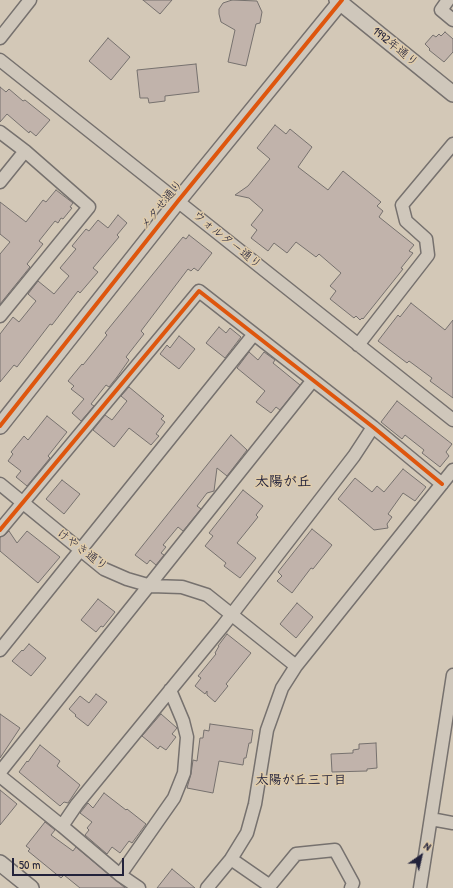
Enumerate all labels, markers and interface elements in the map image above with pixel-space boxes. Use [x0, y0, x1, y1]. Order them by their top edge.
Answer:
street label: 1992年通り [369, 24, 421, 70]
street label: メタせ通り [138, 177, 186, 233]
street label: ウォルター通り [190, 208, 264, 272]
district label: 太陽が丘 [255, 474, 311, 490]
street label: けやき通り [54, 526, 110, 574]
district label: 太陽が丘三丁目 [256, 773, 346, 789]
north arrow [401, 836, 441, 876]
text: N [421, 839, 434, 853]
scale bar [14, 850, 126, 876]
text: 50 m [19, 856, 40, 873]

